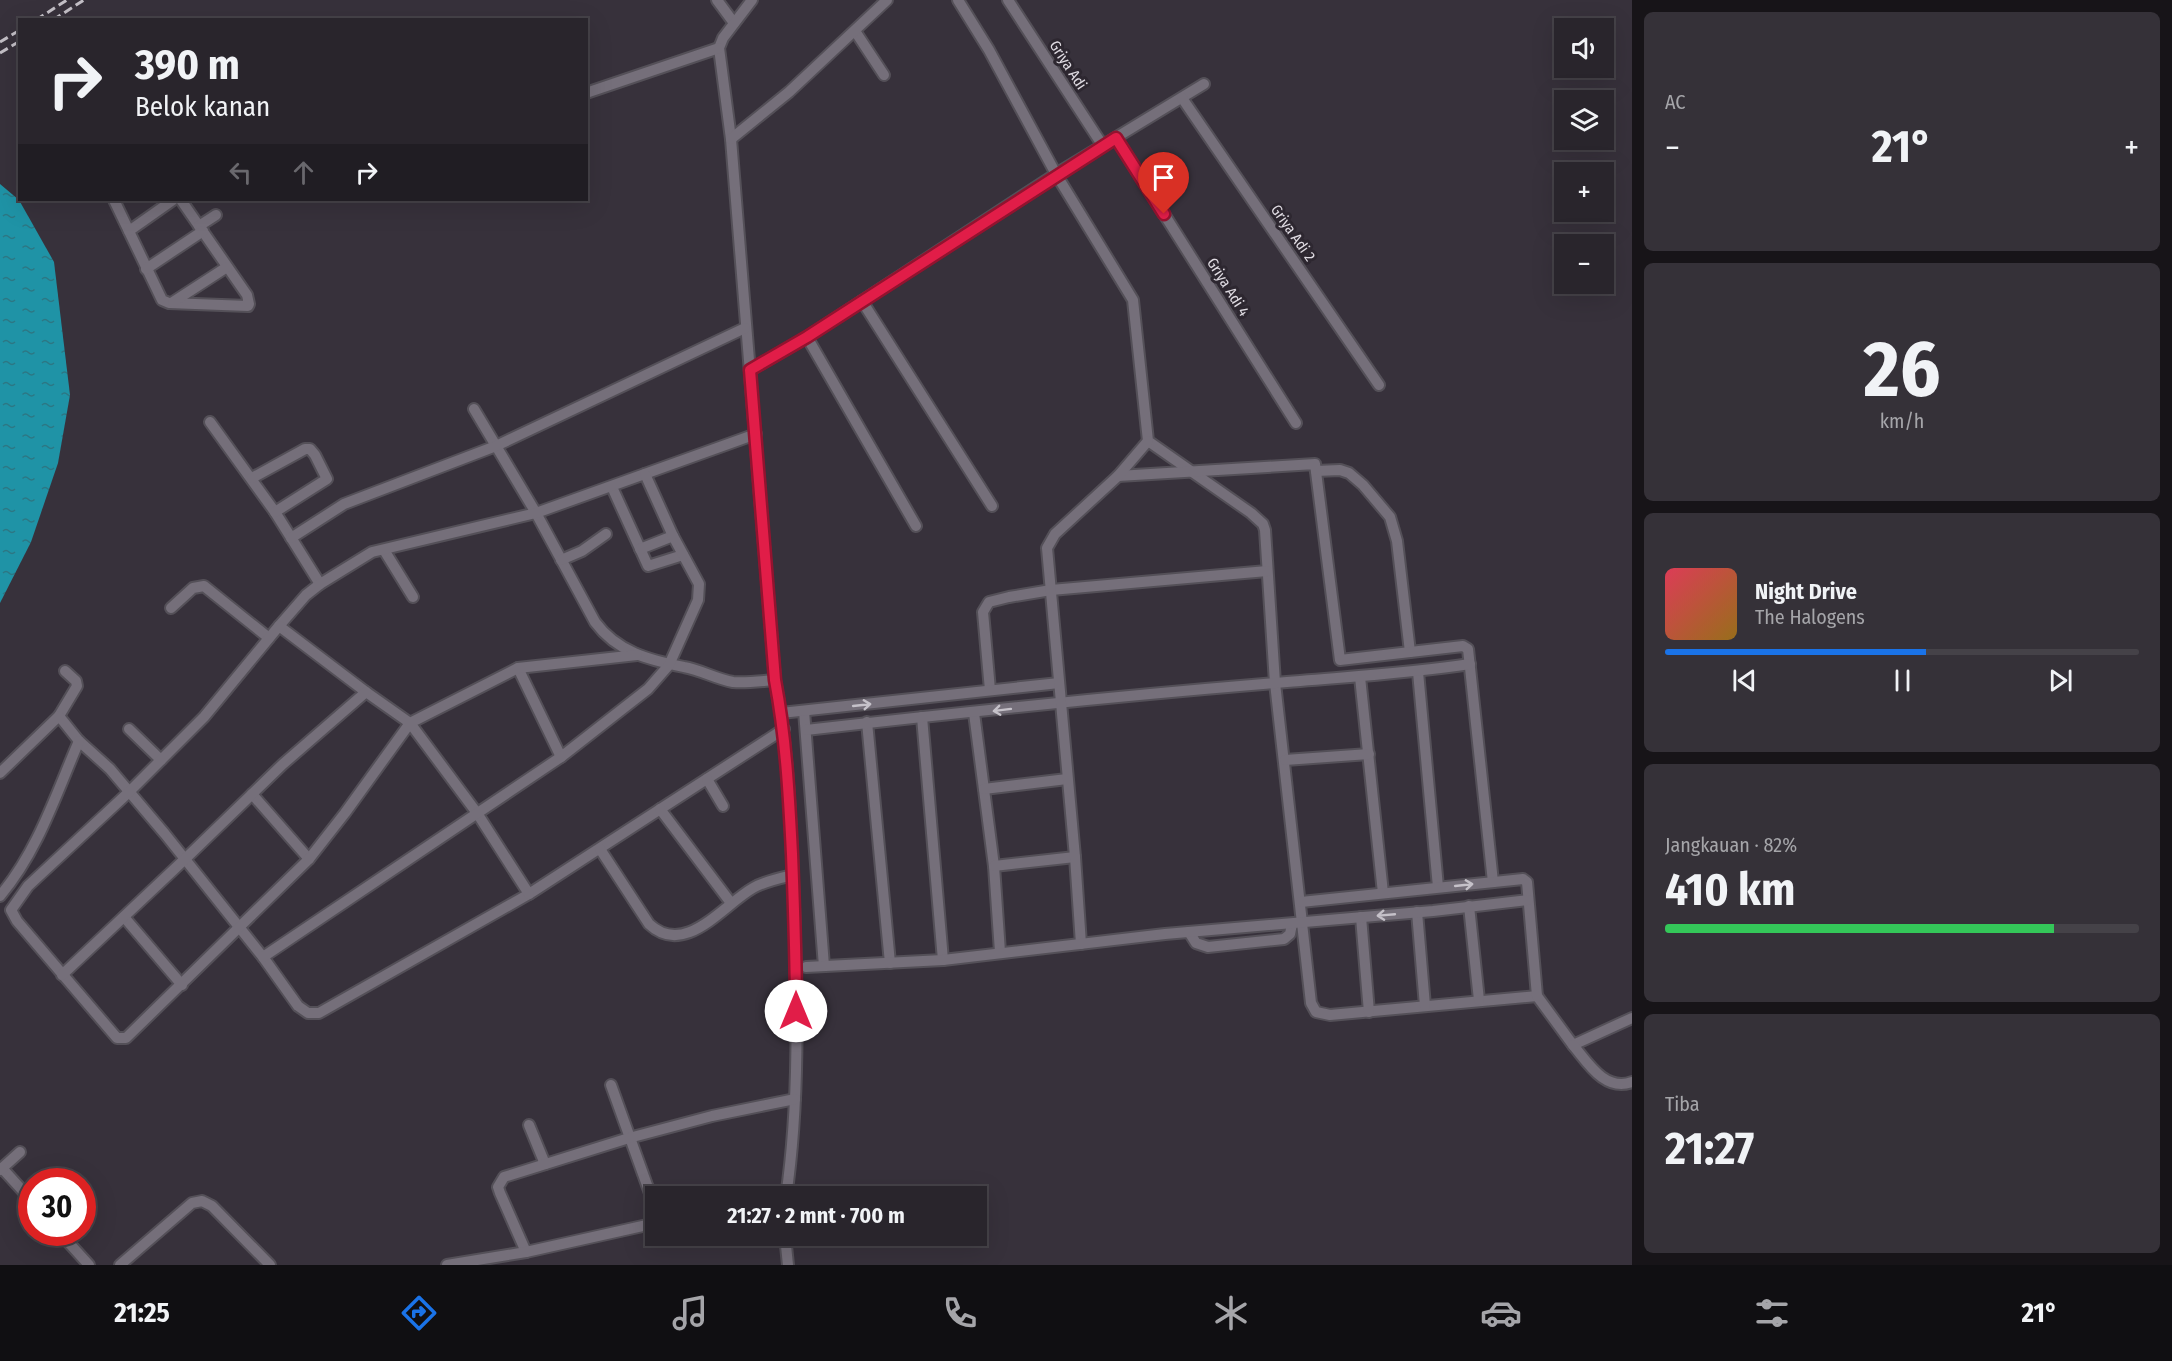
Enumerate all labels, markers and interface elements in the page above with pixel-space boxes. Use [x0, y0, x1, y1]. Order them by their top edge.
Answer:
map controls [1554, 18, 1614, 294]
button: sound [1554, 18, 1614, 78]
street label: Griya Adi [1046, 37, 1090, 93]
text: 390 m [135, 40, 240, 90]
icon: right [36, 42, 114, 120]
button: layers [1554, 90, 1614, 150]
text: AC [1665, 90, 1685, 114]
text: Belok kanan [135, 91, 270, 123]
text: 21° [1872, 120, 1932, 174]
text: − [1665, 128, 1680, 168]
text: + [2124, 128, 2139, 168]
pin [1138, 152, 1189, 214]
icon: left [224, 156, 257, 189]
icon: ahead [287, 156, 320, 189]
icon: right [350, 156, 383, 189]
icon: arrive [1147, 161, 1180, 194]
button: + [1554, 162, 1614, 222]
street label: Griya Adi 2 [1267, 201, 1319, 265]
button: − [1554, 234, 1614, 294]
street label: Griya Adi 4 [1203, 254, 1253, 320]
text: 26 [1864, 323, 1940, 417]
text: km/h [1880, 409, 1924, 433]
text: Night Drive [1755, 578, 1857, 605]
text: The Halogens [1755, 605, 1865, 629]
icon: previous [1728, 664, 1761, 697]
icon: pause [1886, 664, 1919, 697]
icon: next [2044, 664, 2077, 697]
one-way arrow [852, 699, 872, 710]
one-way arrow [993, 704, 1013, 715]
text: Jangkauan · 82% [1665, 833, 1797, 857]
text: 410 km [1665, 863, 1795, 917]
one-way arrow [1453, 879, 1473, 890]
one-way arrow [1377, 910, 1397, 921]
position arrow [764, 979, 828, 1043]
text: Tiba [1665, 1092, 1700, 1116]
text: 21:27 [1665, 1122, 1754, 1176]
speed limit sign: 30 [18, 1168, 96, 1246]
text: 21:27 · 2 mnt · 700 m [727, 1202, 905, 1229]
icon: directions [398, 1292, 440, 1334]
icon: music [669, 1292, 711, 1334]
icon: phone [939, 1292, 981, 1334]
icon: climate [1210, 1292, 1252, 1334]
icon: car [1480, 1292, 1522, 1334]
icon: filters [1751, 1292, 1793, 1334]
text: 21:25 [114, 1297, 170, 1329]
text: 21° [2022, 1297, 2058, 1329]

